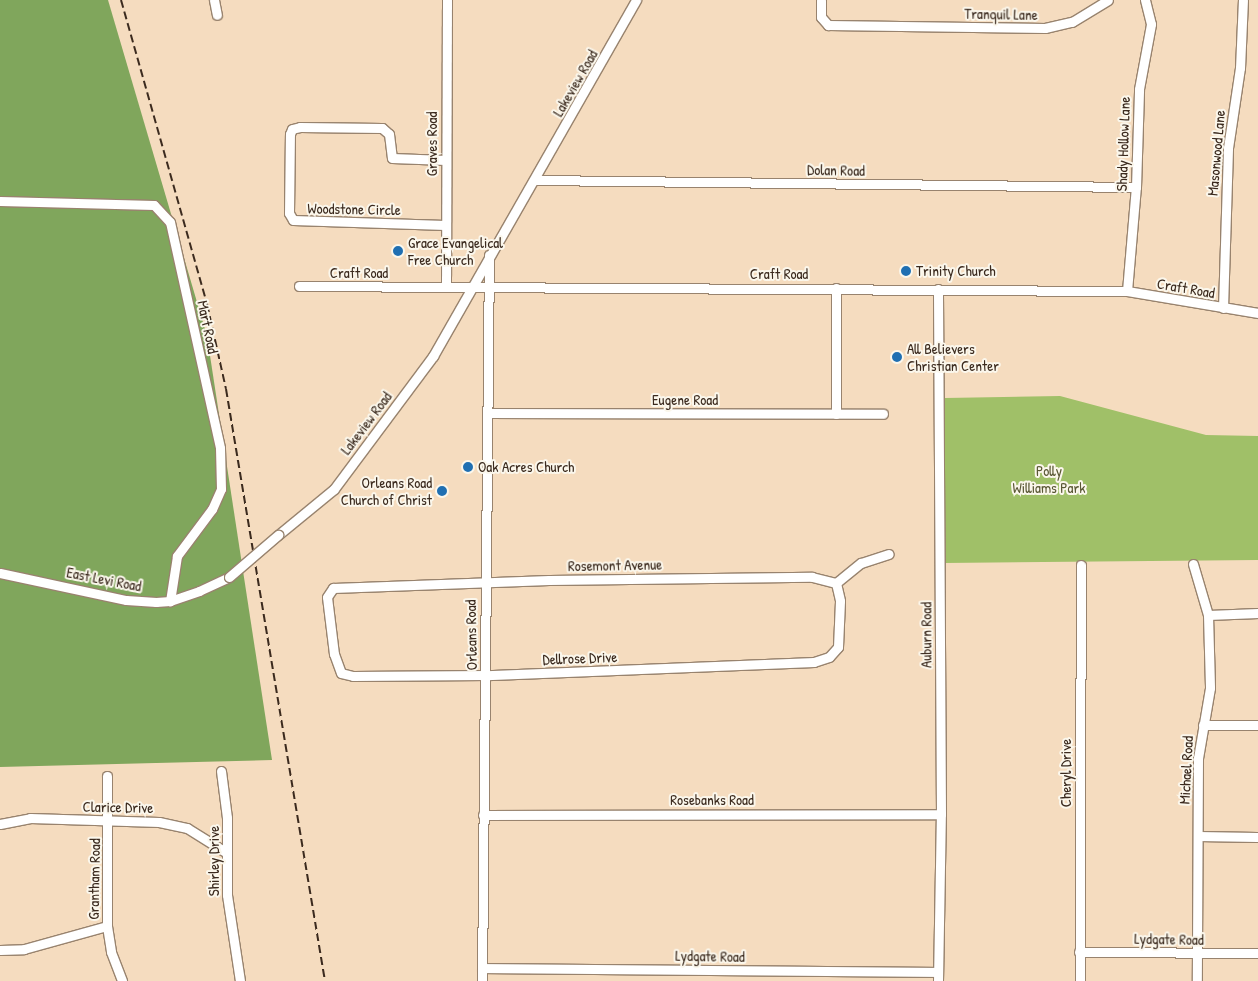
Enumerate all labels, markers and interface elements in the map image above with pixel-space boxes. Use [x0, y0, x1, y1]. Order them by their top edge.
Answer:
street label: Tranquil Lane [964, 4, 1038, 24]
street label: Lakeview Road [549, 46, 601, 120]
street label: Shady Hollow Lane [1112, 96, 1134, 192]
street label: Masonwood Lane [1203, 109, 1229, 197]
street label: Graves Road [423, 112, 441, 176]
street label: Dolan Road [807, 160, 865, 180]
street label: Woodstone Circle [307, 199, 401, 219]
place label: Grace Evangelical Free Church [408, 233, 503, 268]
marker: Grace Evangelical Free Church [392, 245, 404, 257]
place label: Trinity Church [916, 262, 996, 280]
street label: Craft Road [330, 264, 388, 282]
street label: Craft Road [750, 265, 808, 283]
marker: Trinity Church [900, 265, 912, 277]
street label: Craft Road [1156, 274, 1216, 302]
street label: Mart Road [194, 299, 222, 355]
place label: All Believers Christian Center [907, 339, 999, 374]
marker: All Believers Christian Center [891, 351, 903, 363]
street label: Lakeview Road [337, 388, 395, 458]
street label: Eugene Road [652, 391, 718, 409]
place label: Oak Acres Church [478, 458, 574, 476]
marker: Oak Acres Church [462, 461, 474, 473]
park label: Polly Williams Park [1013, 461, 1085, 496]
place label: Orleans Road Church of Christ [341, 473, 432, 508]
marker: Orleans Road Church of Christ [436, 485, 448, 497]
street label: Rosemont Avenue [568, 555, 662, 575]
street label: East Levi Road [65, 563, 143, 595]
street label: Orleans Road [461, 600, 481, 670]
street label: Auburn Road [917, 602, 935, 668]
street label: Dellrose Drive [542, 648, 618, 668]
street label: Michael Road [1175, 735, 1197, 805]
street label: Cheryl Drive [1057, 739, 1075, 807]
street label: Rosebanks Road [670, 791, 754, 809]
street label: Clarice Drive [83, 797, 153, 817]
street label: Shirley Drive [205, 826, 223, 896]
street label: Grantham Road [84, 838, 104, 920]
street label: Lydgate Road [1134, 929, 1204, 949]
street label: Lydgate Road [675, 946, 745, 966]

